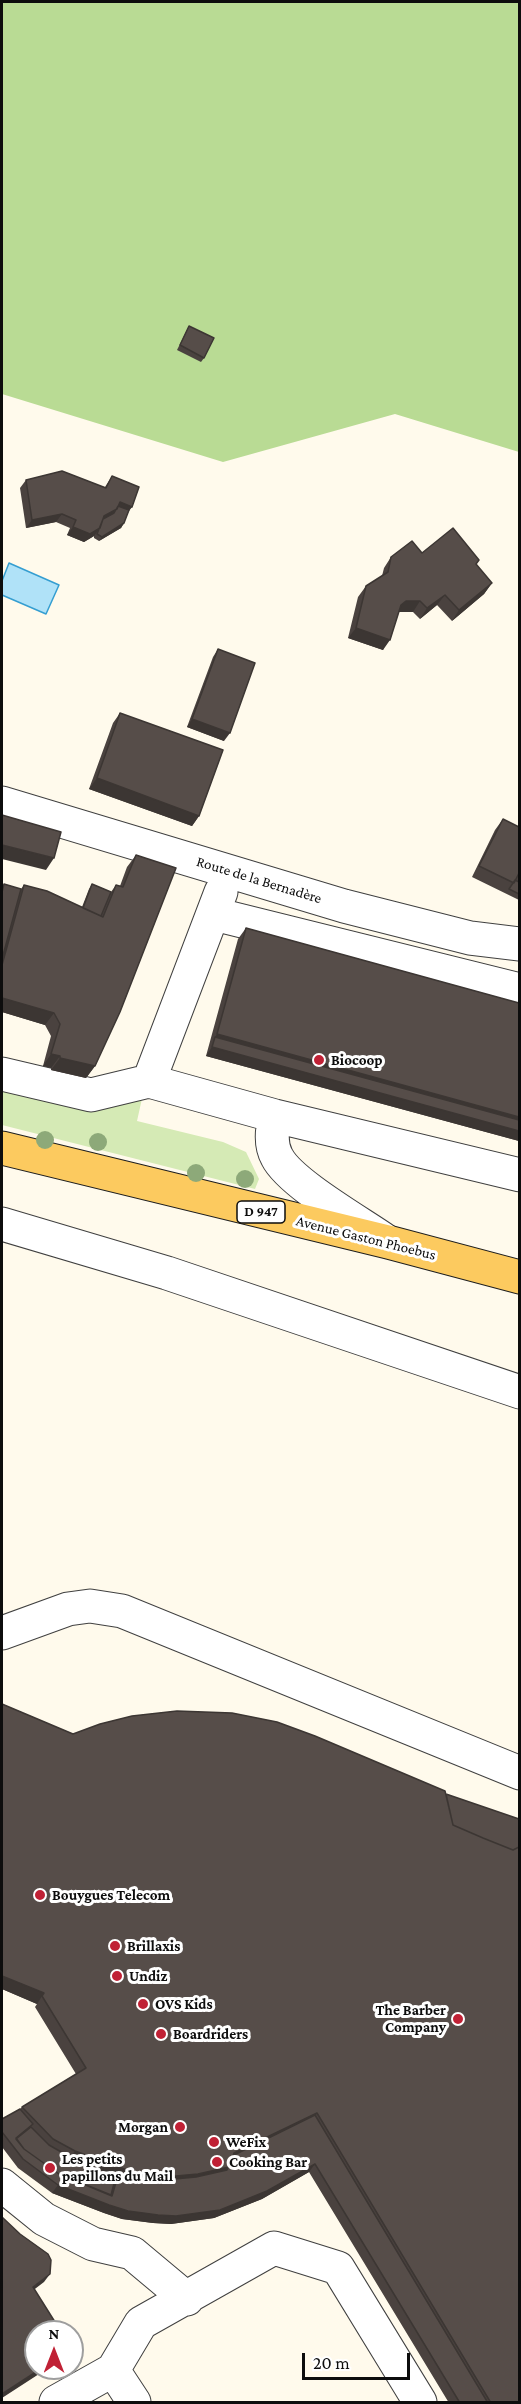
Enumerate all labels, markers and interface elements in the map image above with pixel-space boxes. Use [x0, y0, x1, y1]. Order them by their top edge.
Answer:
street label: Route de la Bernadère [194, 852, 324, 908]
place label: Biocoop [331, 1051, 383, 1069]
marker: Biocoop [312, 1053, 326, 1067]
road number: D 947 [237, 1201, 285, 1223]
street label: Avenue Gaston Phoebus [294, 1212, 438, 1264]
place label: Bouygues Telecom [52, 1886, 170, 1904]
marker: Bouygues Telecom [33, 1888, 47, 1902]
place label: Brillaxis [127, 1937, 180, 1955]
marker: Brillaxis [108, 1939, 122, 1953]
place label: Undiz [129, 1967, 167, 1985]
marker: Undiz [110, 1969, 124, 1983]
place label: OVS Kids [155, 1995, 213, 2013]
marker: OVS Kids [136, 1997, 150, 2011]
place label: The Barber Company [375, 2001, 446, 2036]
marker: The Barber Company [451, 2012, 465, 2026]
place label: Boardriders [173, 2025, 248, 2043]
marker: Boardriders [154, 2027, 168, 2041]
place label: Morgan [118, 2118, 168, 2136]
marker: Morgan [173, 2120, 187, 2134]
place label: WeFix [226, 2133, 266, 2151]
marker: WeFix [207, 2135, 221, 2149]
place label: Les petits papillons du Mail [62, 2150, 173, 2185]
place label: Cooking Bar [229, 2153, 307, 2171]
marker: Cooking Bar [210, 2155, 224, 2169]
marker: Les petits papillons du Mail [43, 2161, 57, 2175]
north arrow [24, 2320, 84, 2380]
text: N [49, 2325, 59, 2342]
scale bar [305, 2341, 413, 2379]
text: 20 m [313, 2353, 350, 2373]

